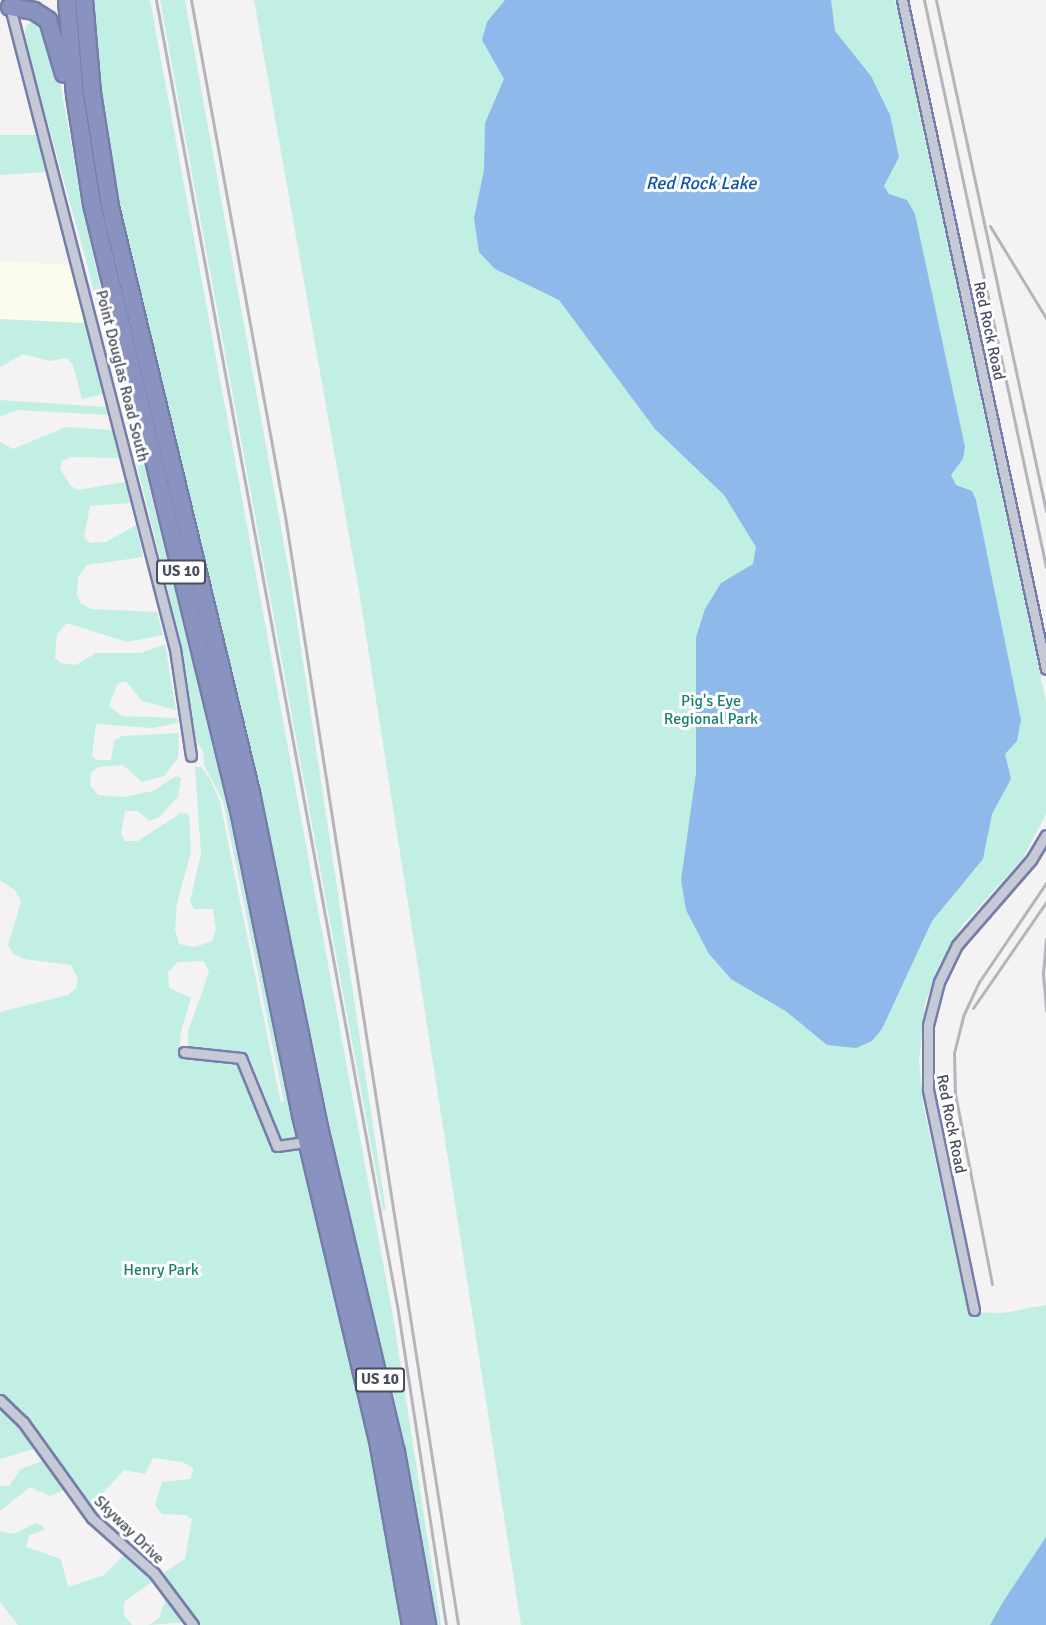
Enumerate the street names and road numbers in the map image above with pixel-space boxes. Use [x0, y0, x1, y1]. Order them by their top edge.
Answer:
street label: Red Rock Road [969, 280, 1009, 382]
street label: Point Douglas Road South [91, 288, 153, 464]
road number: US 10 [156, 560, 207, 584]
street label: Red Rock Road [932, 1073, 970, 1175]
road number: US 10 [354, 1368, 406, 1392]
street label: Skyway Drive [90, 1492, 168, 1568]

